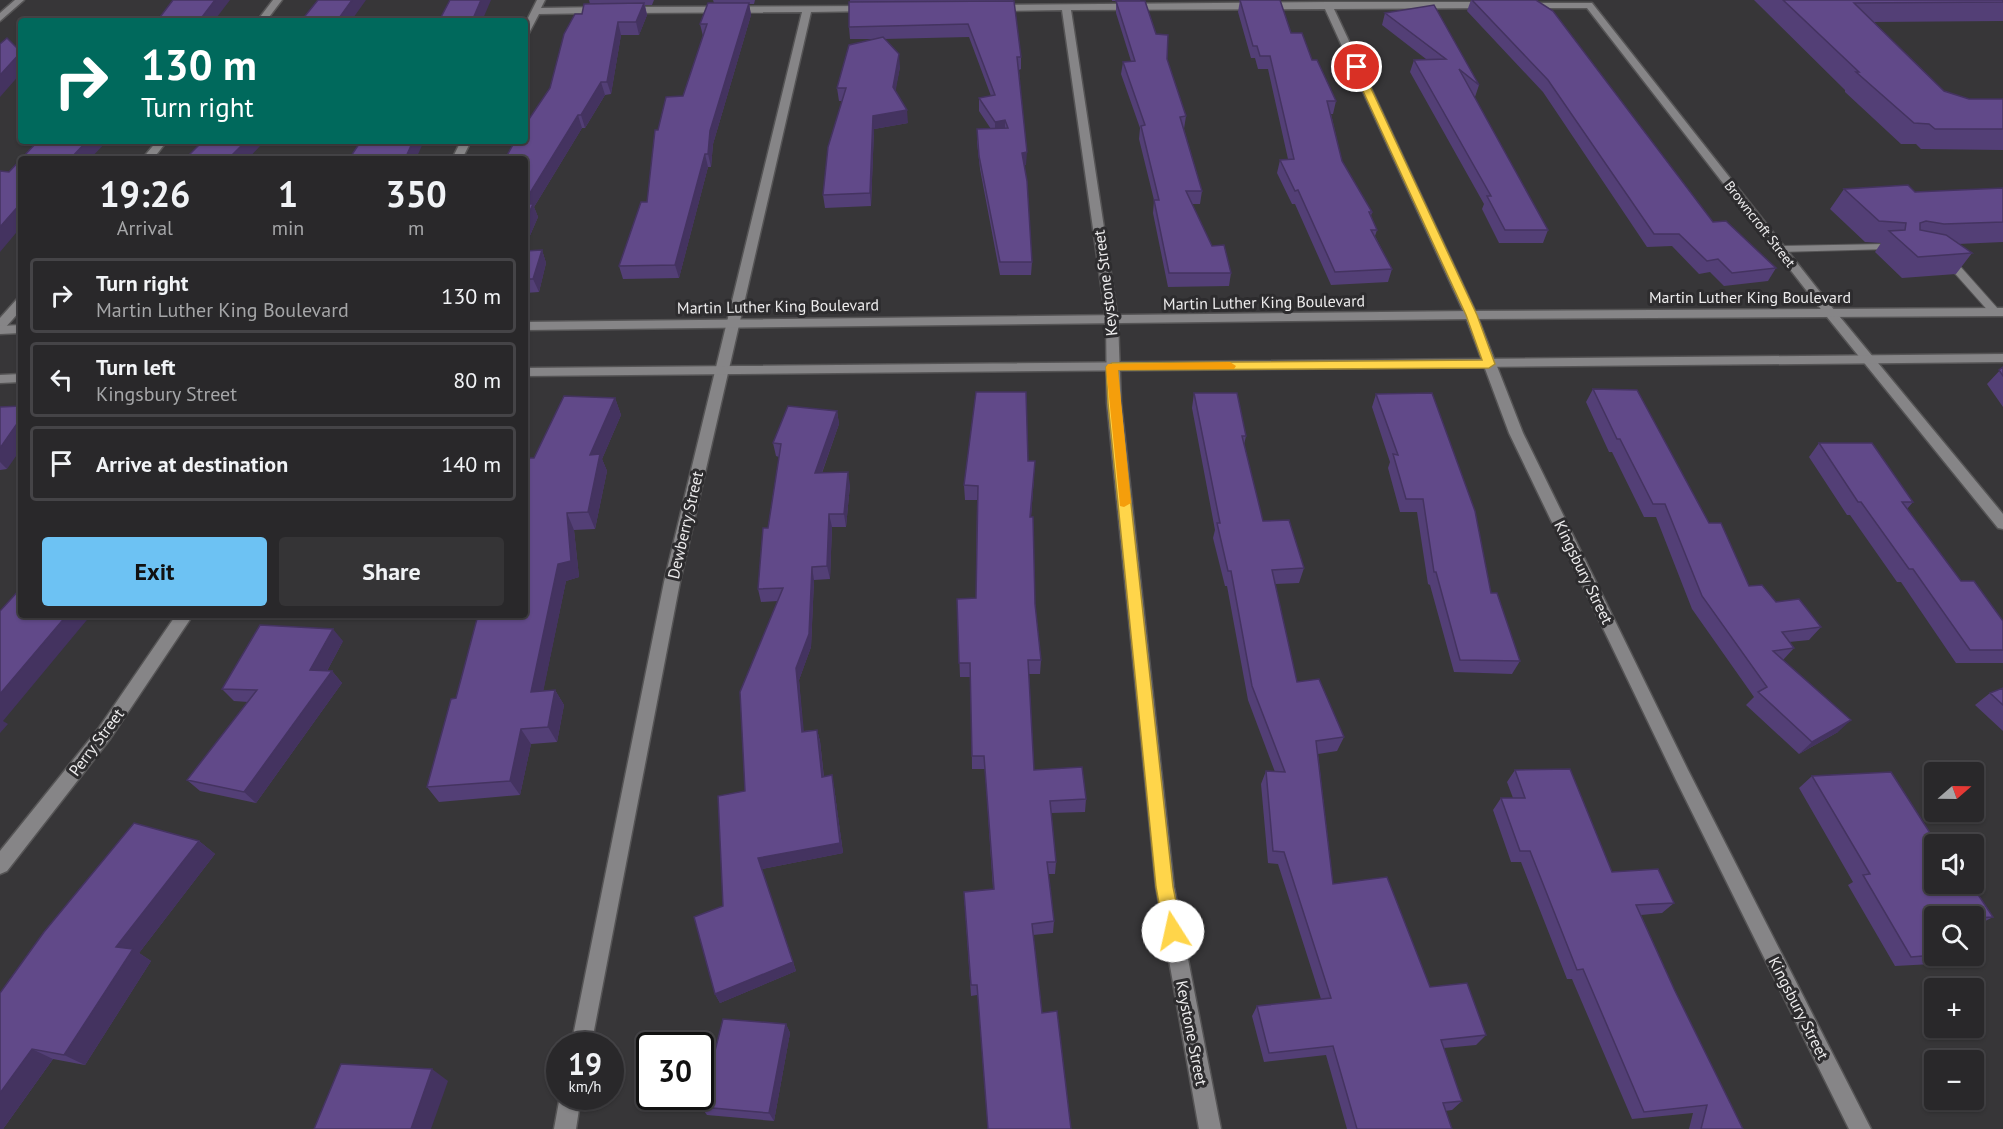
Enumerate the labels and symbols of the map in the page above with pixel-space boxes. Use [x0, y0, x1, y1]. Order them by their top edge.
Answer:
pin [1331, 41, 1382, 92]
street label: Browncroft Street [1721, 177, 1800, 271]
street label: Keystone Street [1088, 228, 1121, 337]
street label: Martin Luther King Boulevard [1649, 287, 1851, 307]
street label: Martin Luther King Boulevard [1163, 290, 1365, 314]
street label: Martin Luther King Boulevard [677, 294, 879, 318]
street label: Dewberry Street [663, 469, 707, 581]
street label: Kingsbury Street [1550, 517, 1618, 628]
street label: Perry Street [64, 704, 128, 780]
north arrow [1924, 762, 1984, 822]
position arrow [1141, 899, 1205, 963]
street label: Kingsbury Street [1764, 953, 1834, 1063]
street label: Keystone Street [1172, 979, 1212, 1088]
speed limit sign: 30 [636, 1032, 714, 1110]

